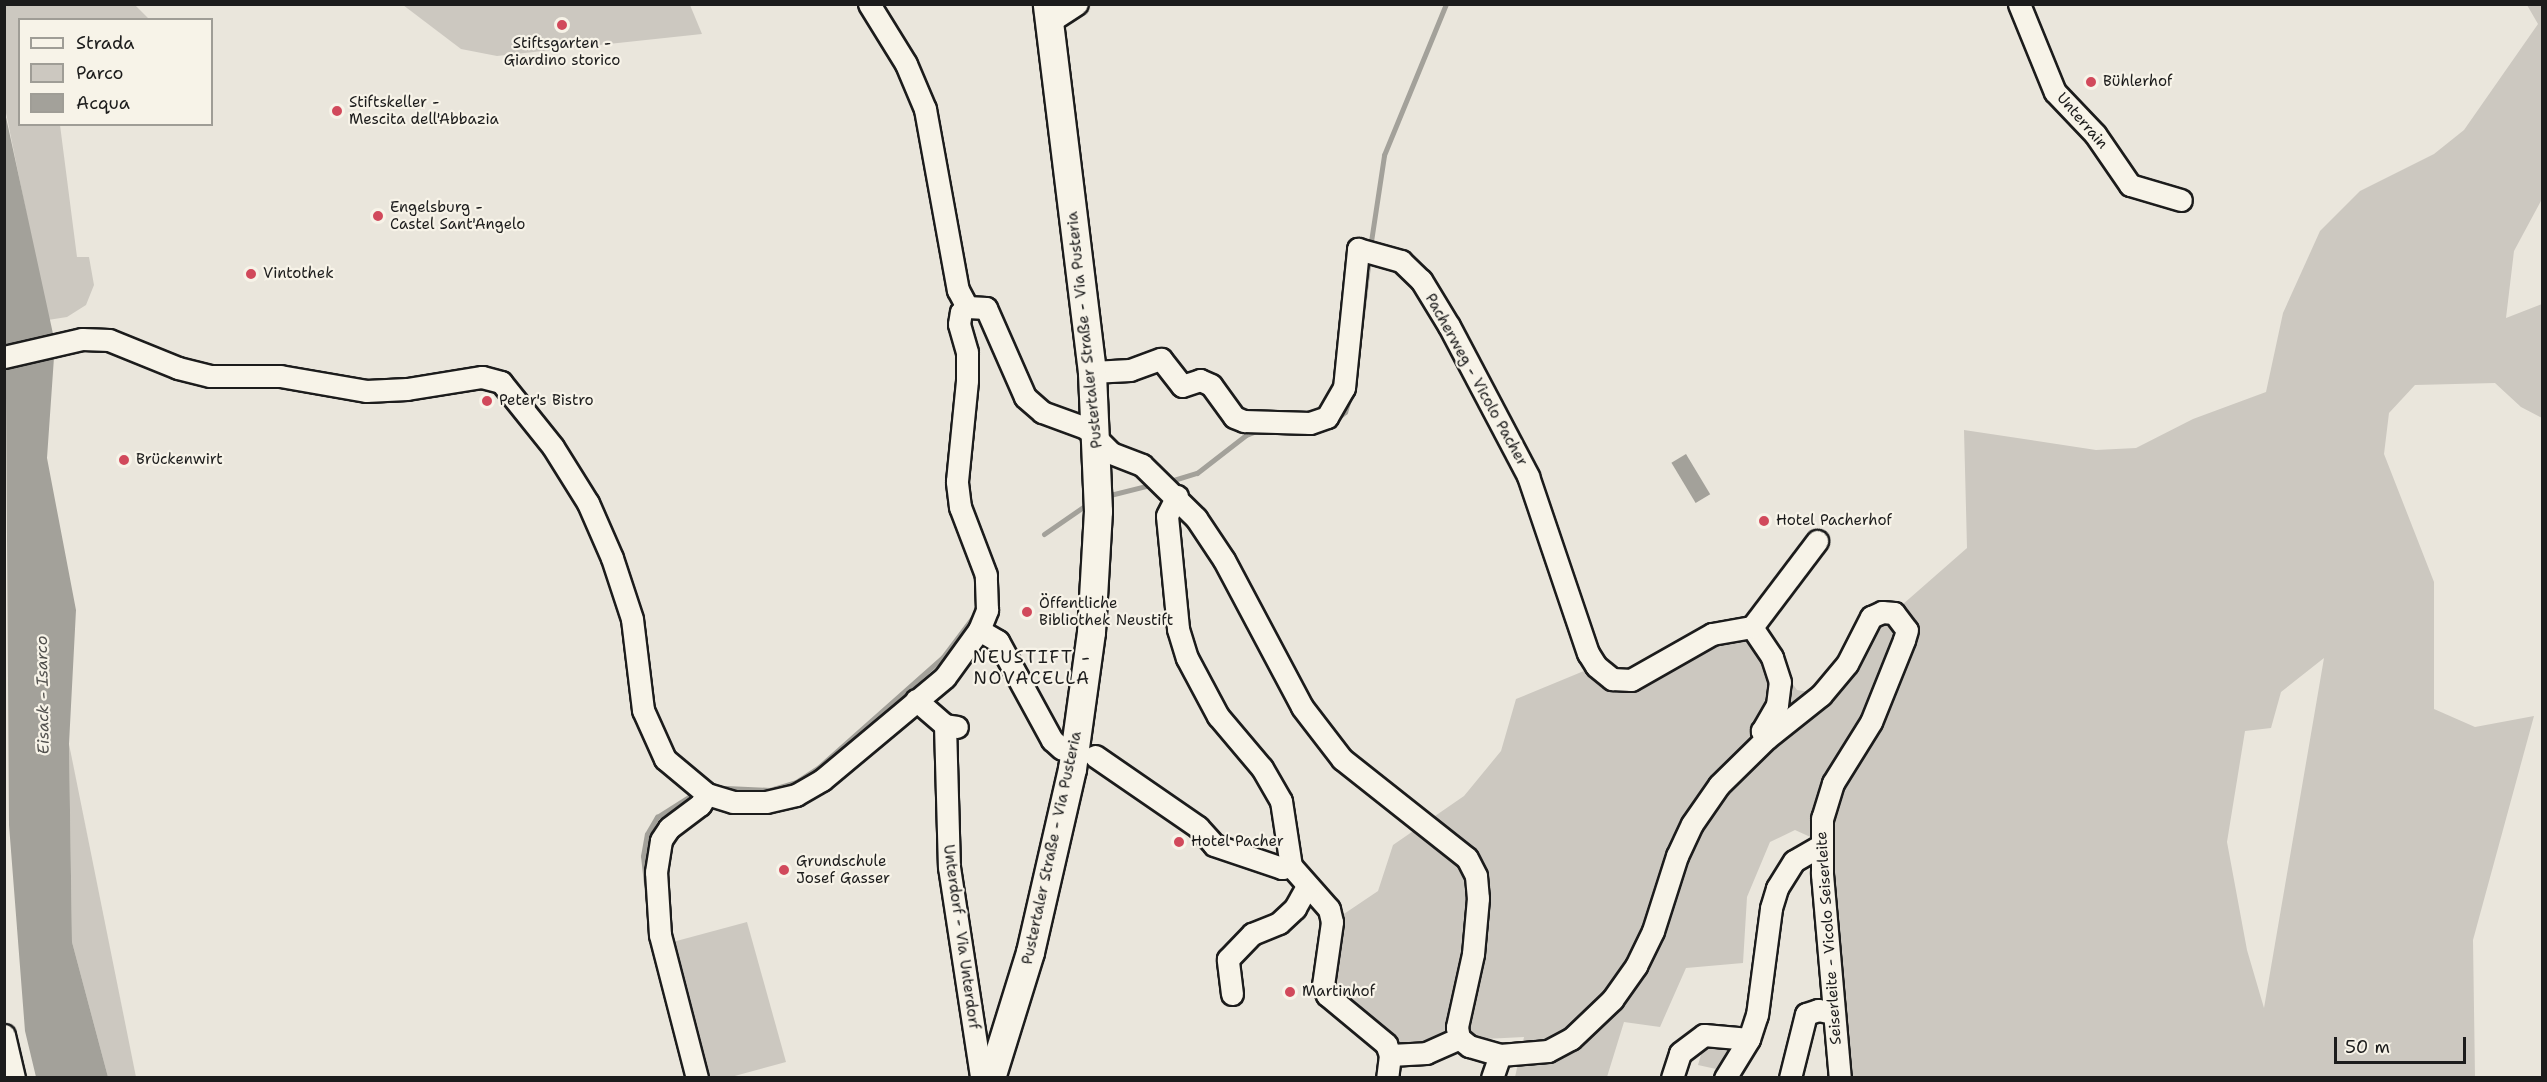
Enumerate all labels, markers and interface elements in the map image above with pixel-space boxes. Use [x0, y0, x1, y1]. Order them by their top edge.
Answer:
legend [18, 18, 213, 126]
marker: Stiftsgarten - Giardino storico [555, 18, 569, 32]
text: Strada [76, 31, 135, 55]
place label: Stiftsgarten - Giardino storico [504, 34, 620, 69]
text: Parco [76, 61, 124, 85]
place label: Bühlerhof [2103, 73, 2172, 91]
marker: Bühlerhof [2084, 75, 2098, 89]
street label: Unterrain [2053, 89, 2111, 153]
text: Acqua [76, 91, 130, 115]
place label: Stiftskeller - Mescita dell'Abbazia [349, 93, 499, 128]
marker: Stiftskeller - Mescita dell'Abbazia [330, 104, 344, 118]
place label: Engelsburg - Castel Sant'Angelo [390, 198, 525, 233]
marker: Engelsburg - Castel Sant'Angelo [371, 209, 385, 223]
street label: Pustertaler Straße - Via Pusteria [1064, 211, 1106, 449]
place label: Vintothek [263, 265, 334, 283]
marker: Vintothek [244, 267, 258, 281]
street label: Pacherweg - Vicolo Pacher [1421, 291, 1531, 469]
place label: Peter's Bistro [499, 392, 594, 410]
marker: Peter's Bistro [480, 394, 494, 408]
place label: Brückenwirt [136, 451, 223, 469]
marker: Brückenwirt [117, 453, 131, 467]
place label: Hotel Pacherhof [1776, 512, 1892, 530]
marker: Hotel Pacherhof [1757, 514, 1771, 528]
place label: Öffentliche Bibliothek Neustift [1039, 594, 1173, 629]
marker: Öffentliche Bibliothek Neustift [1020, 605, 1034, 619]
water label: Eisack - Isarco [32, 636, 54, 754]
district label: NEUSTIFT - NOVACELLA [973, 647, 1091, 690]
street label: Pustertaler Straße - Via Pusteria [1018, 730, 1086, 966]
street label: Seiserleite - Vicolo Seiserleite [1813, 831, 1845, 1045]
place label: Hotel Pacher [1191, 833, 1284, 851]
marker: Hotel Pacher [1172, 835, 1186, 849]
street label: Unterdorf - Via Unterdorf [939, 843, 983, 1031]
place label: Grundschule Josef Gasser [796, 852, 890, 887]
marker: Grundschule Josef Gasser [777, 863, 791, 877]
place label: Martinhof [1302, 983, 1375, 1001]
marker: Martinhof [1283, 985, 1297, 999]
scale bar [2337, 1025, 2469, 1063]
text: 50 m [2345, 1035, 2390, 1059]

